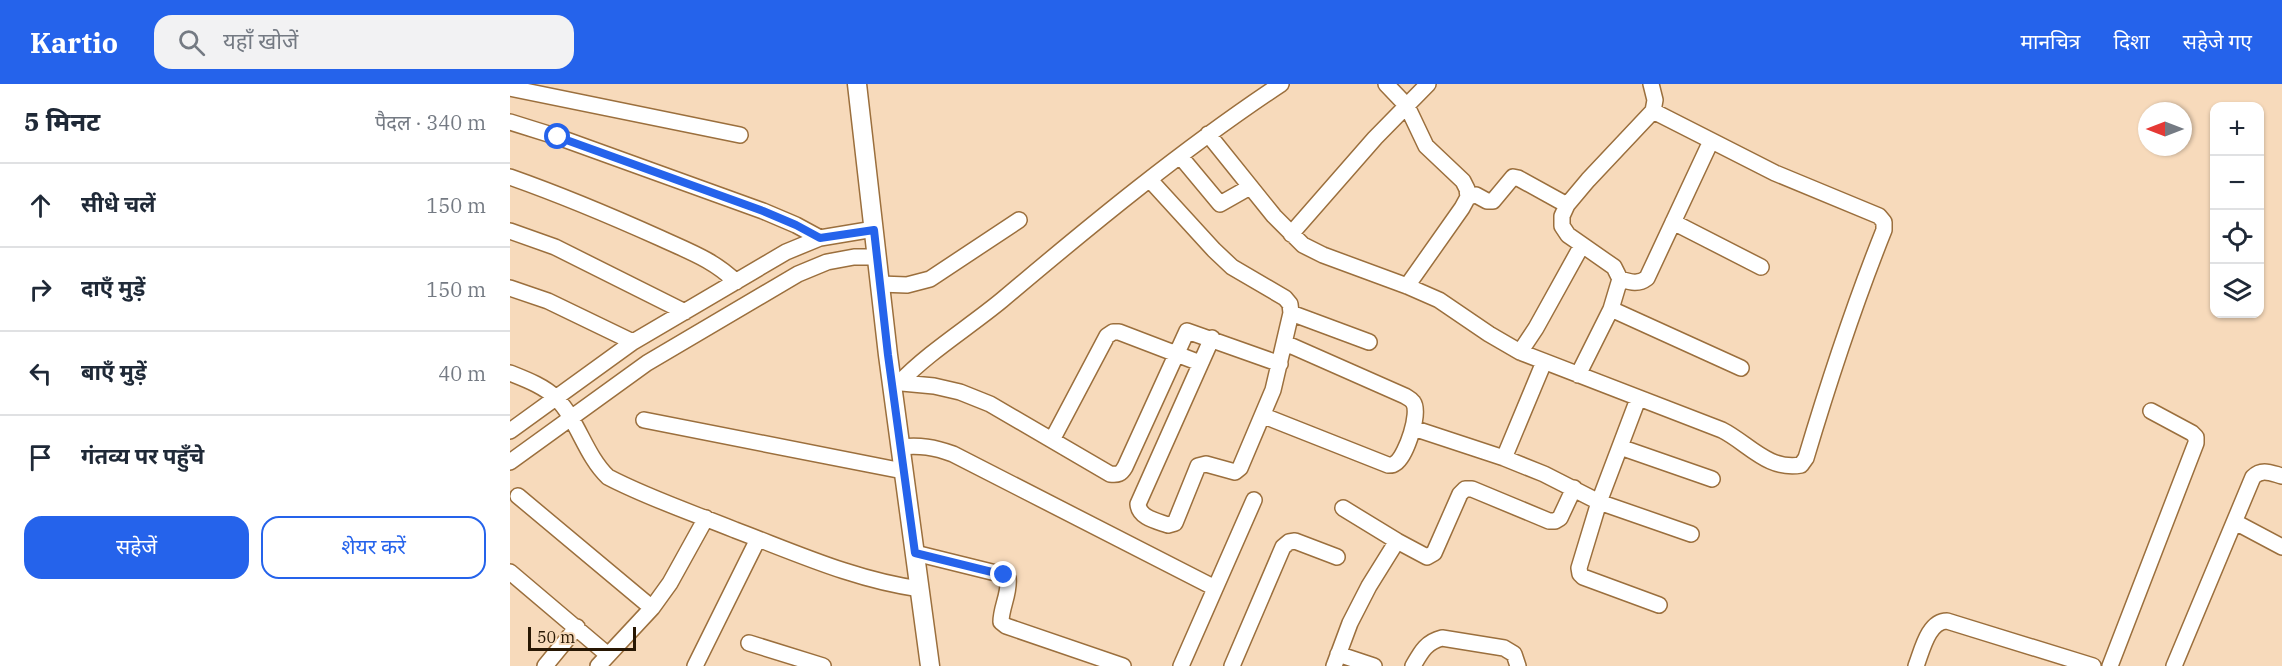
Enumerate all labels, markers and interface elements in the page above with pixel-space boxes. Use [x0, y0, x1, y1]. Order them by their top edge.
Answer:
search box [154, 15, 574, 69]
text: Kartio [30, 24, 118, 61]
icon: search [175, 26, 208, 59]
text: यहाँ खोजें [223, 26, 298, 55]
text: मानचित्र [2020, 27, 2080, 55]
text: दिशा [2113, 27, 2150, 55]
text: सहेजे गए [2183, 27, 2252, 55]
north arrow [2138, 102, 2192, 156]
map controls [2210, 102, 2264, 318]
button: + [2210, 102, 2264, 156]
text: 5 मिनट [24, 104, 100, 138]
text: पैदल · 340 m [375, 109, 486, 136]
route start [544, 123, 570, 149]
button: − [2210, 156, 2264, 210]
icon: ahead [24, 189, 57, 222]
text: सीधे चलें [81, 189, 155, 218]
text: 150 m [426, 192, 486, 219]
button: locate [2210, 210, 2264, 264]
button: layers [2210, 264, 2264, 318]
icon: right [24, 273, 57, 306]
text: दाएँ मुड़ें [81, 273, 145, 302]
text: 150 m [426, 276, 486, 303]
icon: left [24, 357, 57, 390]
text: बाएँ मुड़ें [81, 357, 146, 386]
text: 40 m [438, 360, 486, 387]
icon: arrive [24, 441, 57, 474]
text: गंतव्य पर पहुँचे [81, 441, 204, 470]
button: सहेजें [24, 516, 249, 579]
button: शेयर करें [261, 516, 486, 579]
route end [990, 561, 1016, 587]
scale bar [528, 624, 636, 652]
text: 50 m [537, 627, 575, 647]

